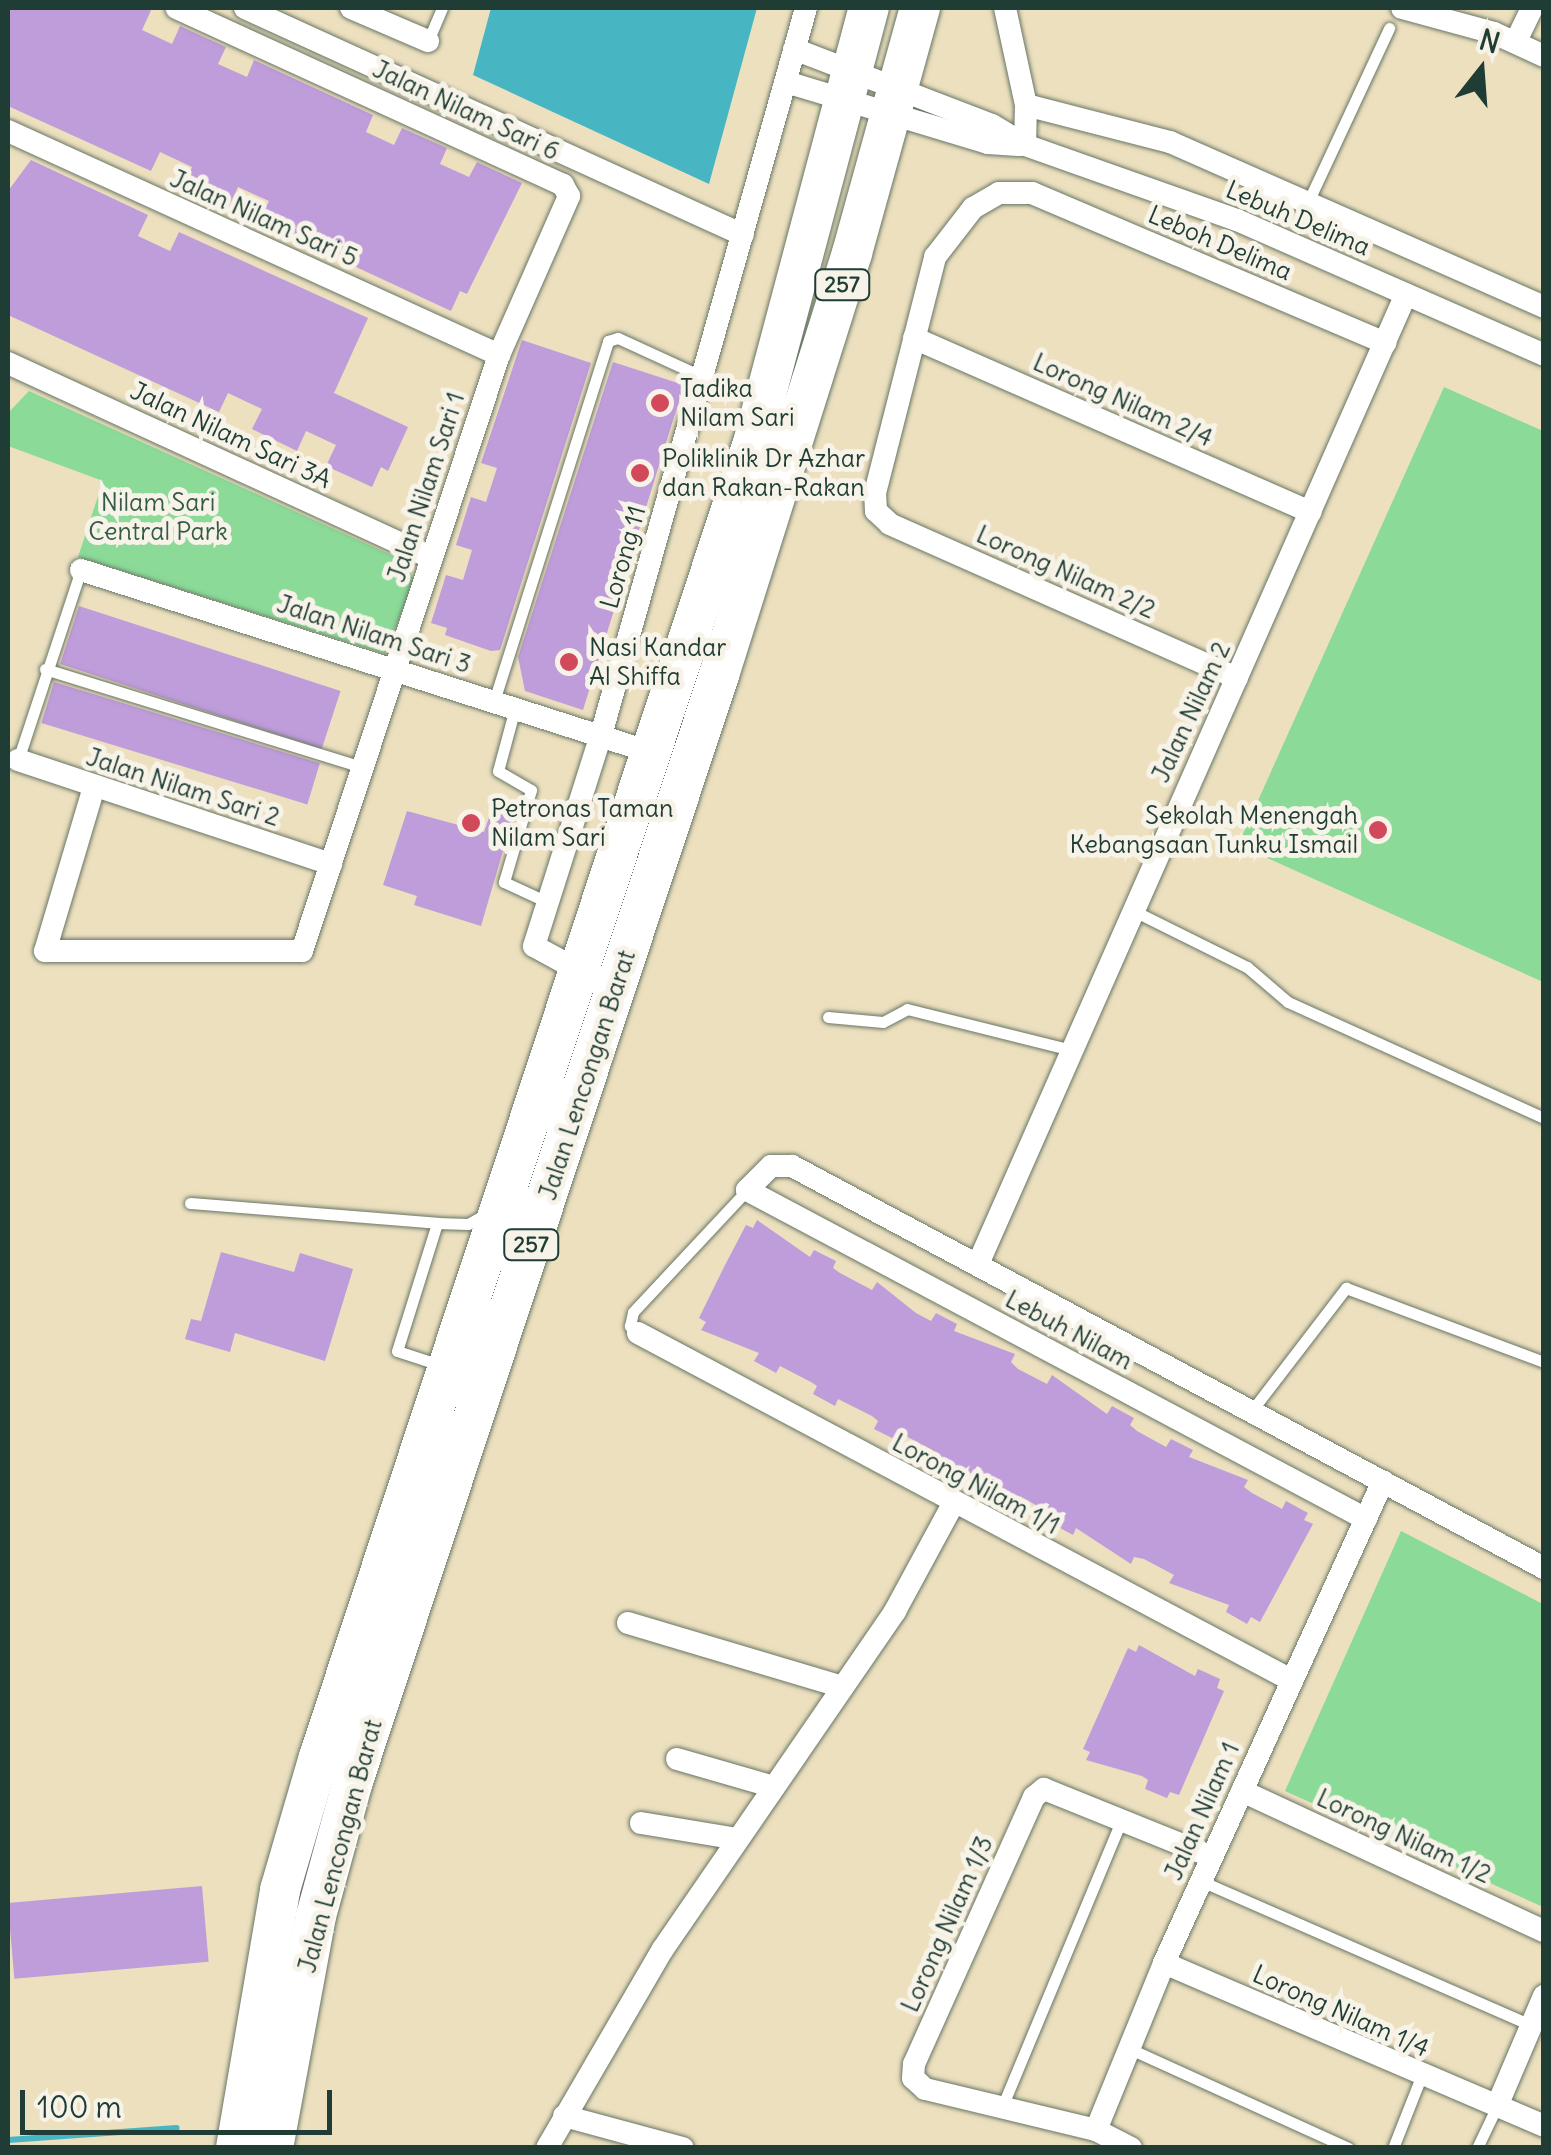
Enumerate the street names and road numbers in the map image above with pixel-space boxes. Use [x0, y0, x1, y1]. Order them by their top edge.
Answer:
street label: Jalan Nilam Sari 6 [368, 54, 564, 166]
street label: Jalan Nilam Sari 5 [166, 163, 362, 273]
street label: Lebuh Delima [1221, 174, 1375, 262]
street label: Leboh Delima [1144, 199, 1296, 287]
road number: 257 [812, 268, 872, 302]
street label: Lorong Nilam 2/4 [1029, 347, 1217, 453]
street label: Jalan Nilam Sari 3A [126, 375, 336, 495]
street label: Jalan Nilam Sari 1 [381, 388, 471, 586]
street label: Lorong 11 [594, 502, 652, 612]
street label: Lorong Nilam 2/2 [972, 519, 1160, 625]
street label: Jalan Nilam Sari 3 [273, 589, 475, 679]
street label: Jalan Nilam 2 [1145, 637, 1237, 787]
street label: Jalan Nilam Sari 2 [83, 742, 283, 832]
street label: Jalan Lencongan Barat [532, 946, 642, 1204]
road number: 257 [501, 1228, 561, 1262]
street label: Lebuh Nilam [1000, 1284, 1138, 1376]
street label: Lorong Nilam 1/1 [887, 1427, 1065, 1541]
street label: Jalan Lencongan Barat [292, 1716, 388, 1976]
street label: Jalan Nilam 1 [1158, 1737, 1246, 1885]
street label: Lorong Nilam 1/2 [1312, 1782, 1496, 1890]
street label: Lorong Nilam 1/3 [895, 1831, 999, 2017]
street label: Lorong Nilam 1/4 [1248, 1959, 1434, 2063]

